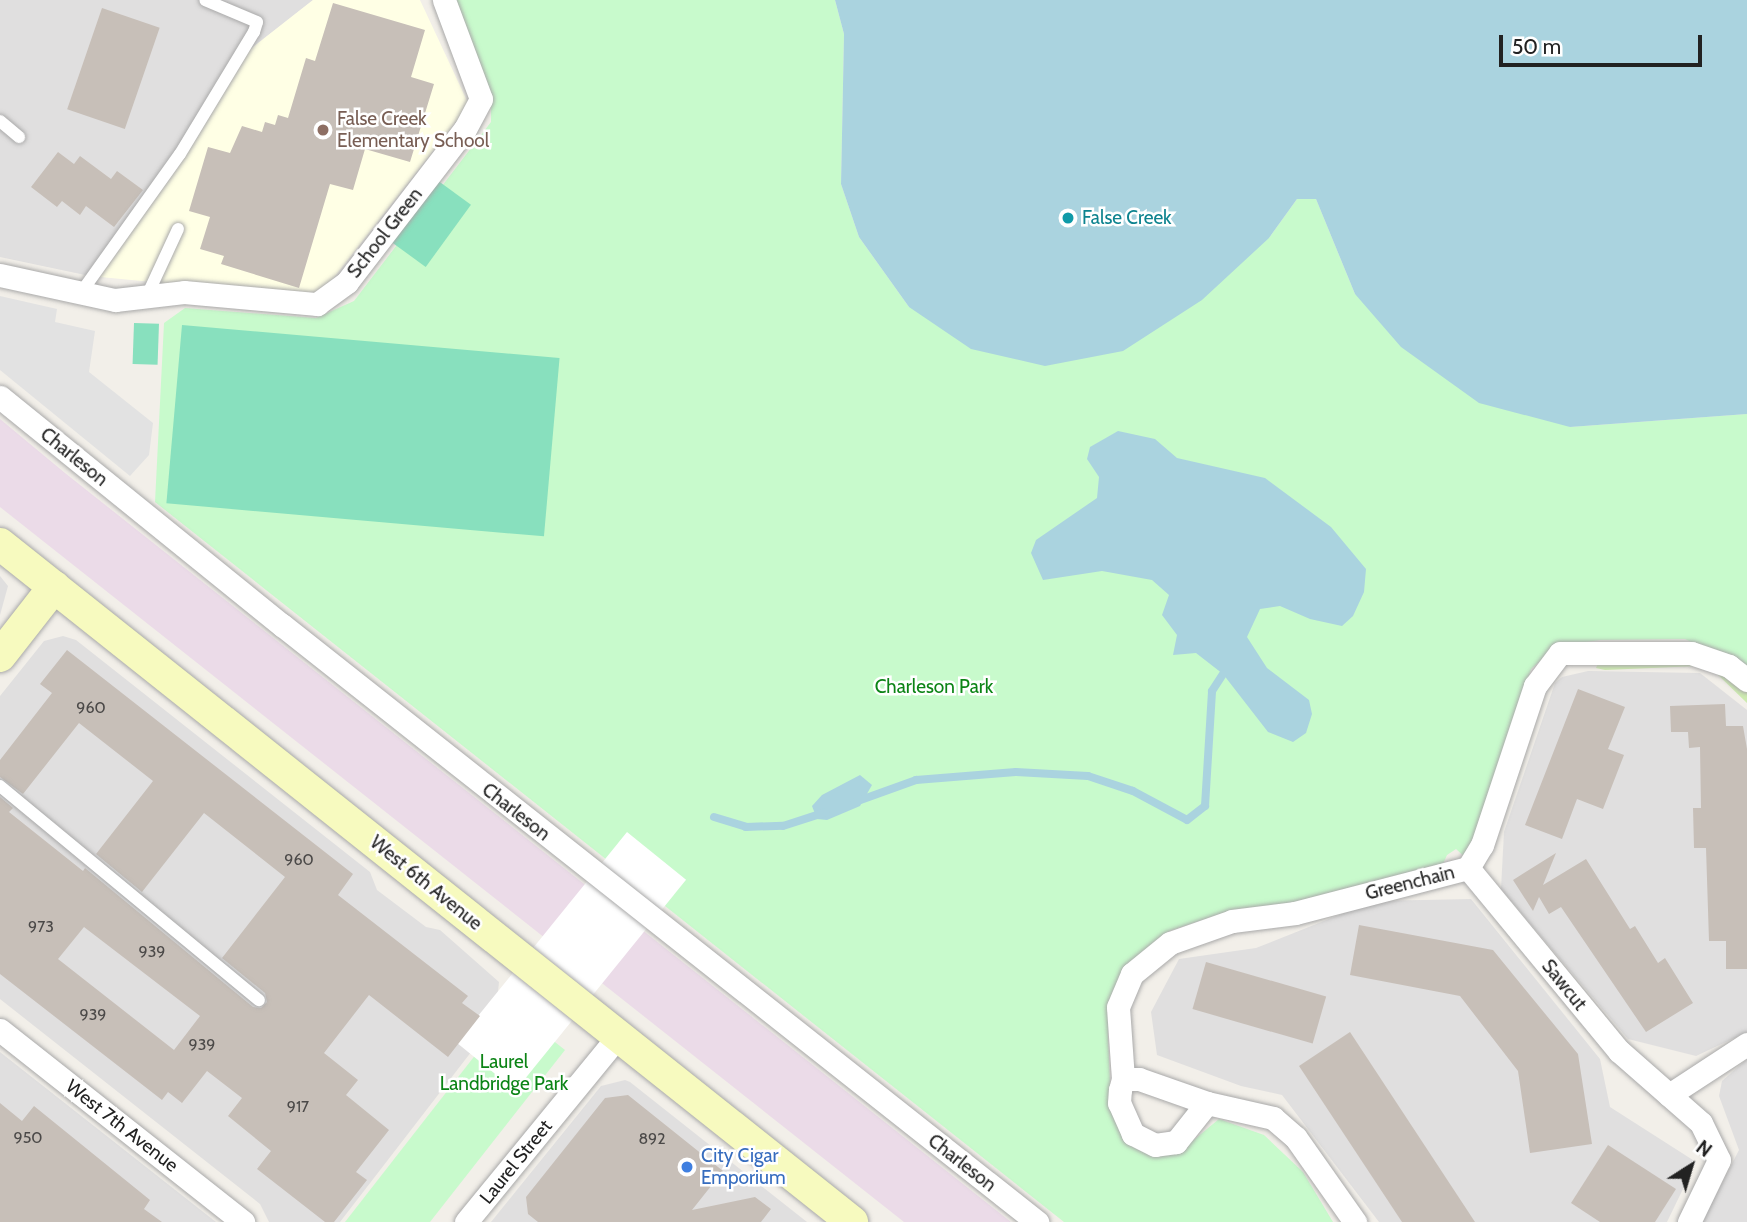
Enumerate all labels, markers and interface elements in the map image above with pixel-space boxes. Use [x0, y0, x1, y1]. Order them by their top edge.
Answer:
scale bar [1502, 21, 1705, 65]
text: 50 m [1512, 34, 1561, 59]
place label: False Creek Elementary School [337, 108, 489, 152]
marker: False Creek Elementary School [315, 122, 331, 138]
street label: School Green [343, 183, 427, 283]
place label: False Creek [1082, 207, 1172, 229]
marker: False Creek [1060, 210, 1076, 226]
street label: Charleson [36, 423, 112, 491]
park label: Charleson Park [875, 676, 993, 698]
house number: 960 [76, 698, 106, 718]
street label: Charleson [477, 778, 555, 846]
street label: West 6th Avenue [365, 831, 487, 935]
house number: 960 [284, 850, 314, 870]
street label: Greenchain [1363, 861, 1457, 905]
house number: 973 [28, 917, 54, 937]
house number: 939 [139, 942, 165, 962]
street label: Sawcut [1537, 955, 1591, 1015]
house number: 939 [80, 1005, 106, 1025]
house number: 939 [189, 1035, 215, 1055]
park label: Laurel Landbridge Park [440, 1051, 568, 1095]
street label: West 7th Avenue [61, 1075, 183, 1177]
house number: 917 [287, 1097, 309, 1117]
street label: Laurel Street [475, 1115, 557, 1209]
house number: 950 [14, 1128, 42, 1148]
house number: 892 [638, 1129, 666, 1149]
street label: Charleson [923, 1129, 1001, 1197]
north arrow [1656, 1131, 1726, 1201]
text: N [1692, 1136, 1716, 1162]
place label: City Cigar Emporium [701, 1145, 786, 1189]
marker: City Cigar Emporium [679, 1159, 695, 1175]

